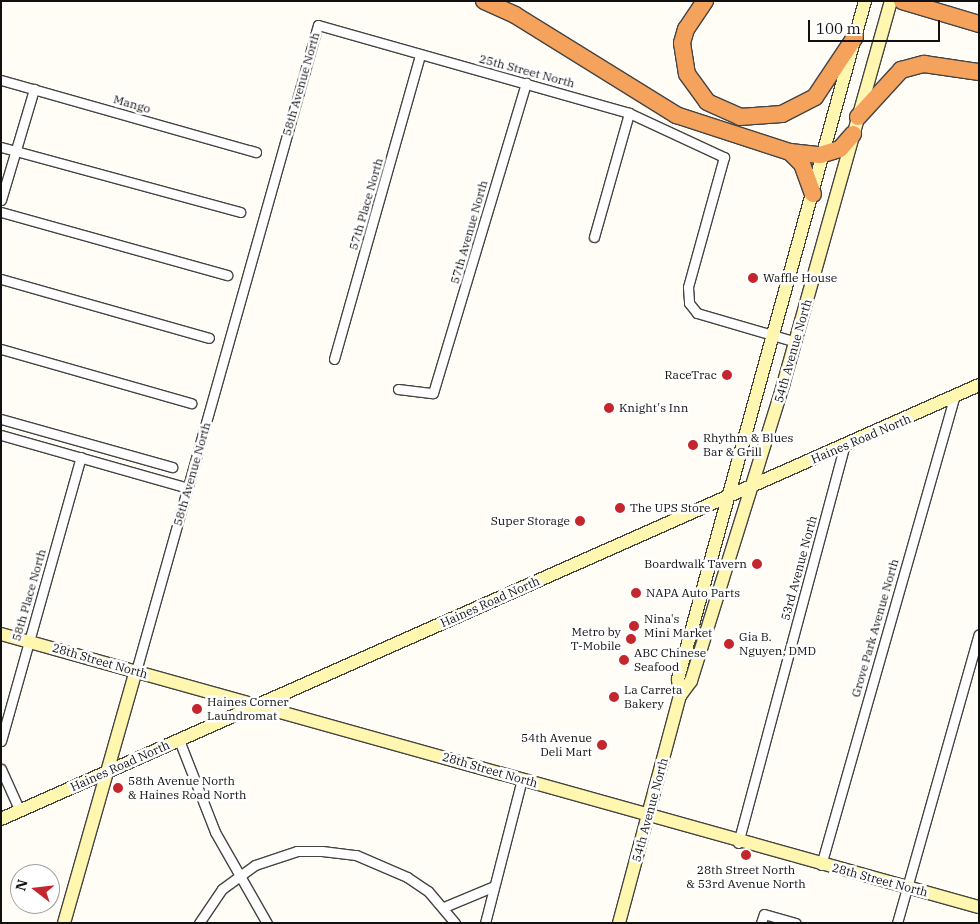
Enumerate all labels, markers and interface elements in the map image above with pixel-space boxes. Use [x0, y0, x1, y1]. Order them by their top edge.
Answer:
scale bar [810, 10, 942, 42]
text: 100 m [816, 19, 861, 38]
street label: 58th Avenue North [279, 31, 323, 137]
street label: 25th Street North [478, 51, 576, 91]
street label: Mango [112, 92, 152, 116]
street label: 57th Place North [346, 156, 386, 252]
street label: 57th Avenue North [447, 179, 491, 285]
place label: Waffle House [763, 271, 837, 285]
marker: Waffle House [747, 272, 759, 284]
street label: 54th Avenue North [771, 298, 815, 404]
place label: RaceTrac [665, 368, 717, 382]
marker: RaceTrac [721, 369, 733, 381]
place label: Knight's Inn [619, 401, 688, 415]
marker: Knight's Inn [603, 402, 615, 414]
street label: Haines Road North [809, 411, 913, 467]
street label: 58th Avenue North [170, 421, 214, 527]
place label: Rhythm & Blues Bar & Grill [703, 431, 793, 459]
marker: Rhythm & Blues Bar & Grill [687, 439, 699, 451]
place label: The UPS Store [630, 501, 710, 515]
marker: The UPS Store [614, 502, 626, 514]
place label: Super Storage [491, 514, 570, 528]
street label: 53rd Avenue North [778, 514, 820, 622]
marker: Super Storage [574, 515, 586, 527]
street label: 58th Place North [9, 547, 49, 643]
place label: Boardwalk Tavern [644, 557, 747, 571]
street label: Grove Park Avenue North [848, 557, 902, 699]
marker: Boardwalk Tavern [751, 558, 763, 570]
street label: Haines Road North [438, 574, 542, 630]
place label: NAPA Auto Parts [646, 586, 740, 600]
marker: NAPA Auto Parts [630, 587, 642, 599]
place label: Nina's Mini Market [644, 612, 712, 640]
marker: Nina's Mini Market [628, 620, 640, 632]
place label: Metro by T-Mobile [571, 625, 621, 653]
place label: Gia B. Nguyen, DMD [739, 630, 816, 658]
marker: Metro by T-Mobile [625, 633, 637, 645]
marker: Gia B. Nguyen, DMD [723, 638, 735, 650]
street label: 28th Street North [51, 640, 149, 682]
place label: ABC Chinese Seafood [634, 646, 706, 674]
marker: ABC Chinese Seafood [618, 654, 630, 666]
place label: La Carreta Bakery [624, 683, 683, 711]
marker: La Carreta Bakery [608, 691, 620, 703]
place label: Haines Corner Laundromat [207, 695, 289, 723]
marker: Haines Corner Laundromat [191, 703, 203, 715]
place label: 54th Avenue Deli Mart [521, 731, 592, 759]
street label: Haines Road North [68, 738, 172, 794]
marker: 54th Avenue Deli Mart [596, 739, 608, 751]
street label: 28th Street North [441, 749, 539, 791]
street label: 54th Avenue North [629, 756, 671, 864]
place label: 58th Avenue North & Haines Road North [128, 774, 246, 802]
marker: 58th Avenue North & Haines Road North [112, 782, 124, 794]
marker: 28th Street North & 53rd Avenue North [740, 849, 752, 861]
street label: 28th Street North [831, 860, 929, 900]
place label: 28th Street North & 53rd Avenue North [686, 863, 806, 891]
north arrow [10, 864, 60, 914]
text: N [11, 877, 32, 893]

